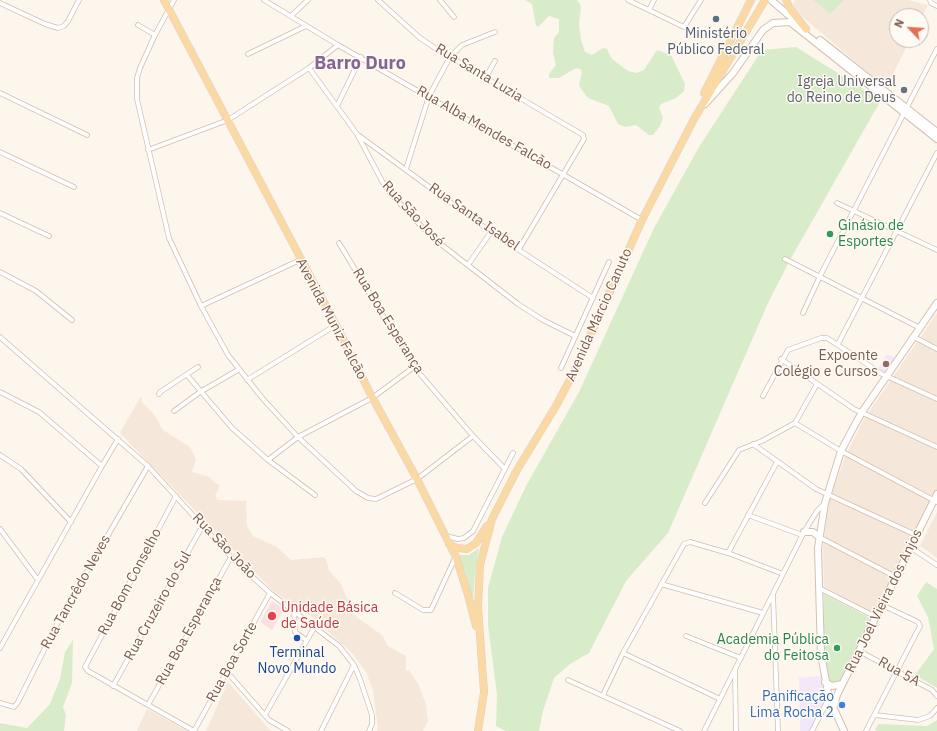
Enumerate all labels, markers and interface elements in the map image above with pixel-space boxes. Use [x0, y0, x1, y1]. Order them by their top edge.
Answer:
north arrow [889, 8, 929, 48]
marker: Ministério Público Federal [711, 14, 721, 24]
text: N [891, 17, 907, 30]
place label: Ministério Público Federal [667, 26, 765, 58]
street label: Rua Santa Luzia [432, 40, 526, 106]
district label: Barro Duro [314, 53, 406, 75]
place label: Igreja Universal do Reino de Deus [787, 74, 896, 106]
street label: Rua Alba Mendes Falcão [413, 82, 555, 174]
marker: Igreja Universal do Reino de Deus [899, 85, 909, 95]
street label: Rua São José [378, 178, 448, 250]
street label: Rua Santa Isabel [426, 180, 522, 254]
place label: Ginásio de Esportes [838, 218, 904, 250]
marker: Ginásio de Esportes [825, 229, 835, 239]
street label: Avenida Márcio Canuto [562, 246, 636, 384]
street label: Avenida Muniz Falcão [292, 255, 370, 383]
street label: Rua Boa Esperança [349, 265, 427, 377]
place label: Expoente Colégio e Cursos [774, 348, 878, 380]
marker: Expoente Colégio e Cursos [881, 359, 891, 369]
street label: Rua São João [189, 510, 259, 582]
street label: Rua Bom Conselho [95, 526, 165, 638]
street label: Rua Joel Vieira dos Anjos [842, 526, 926, 676]
street label: Rua Tancrêdo Neves [38, 532, 114, 652]
street label: Rua Cruzeiro do Sul [121, 548, 195, 664]
street label: Rua Boa Esperança [152, 574, 226, 688]
place label: Unidade Básica de Saúde [281, 600, 378, 632]
marker: Unidade Básica de Saúde [266, 610, 278, 622]
street label: Rua Boa Sorte [203, 619, 261, 705]
place label: Academia Pública do Feitosa [717, 632, 829, 664]
marker: Terminal Novo Mundo [292, 633, 302, 643]
marker: Academia Pública do Feitosa [832, 643, 842, 653]
place label: Terminal Novo Mundo [258, 645, 336, 678]
street label: Rua 5A [875, 654, 923, 690]
place label: Panificação Lima Rocha 2 [750, 689, 834, 722]
marker: Panificação Lima Rocha 2 [837, 700, 847, 710]

